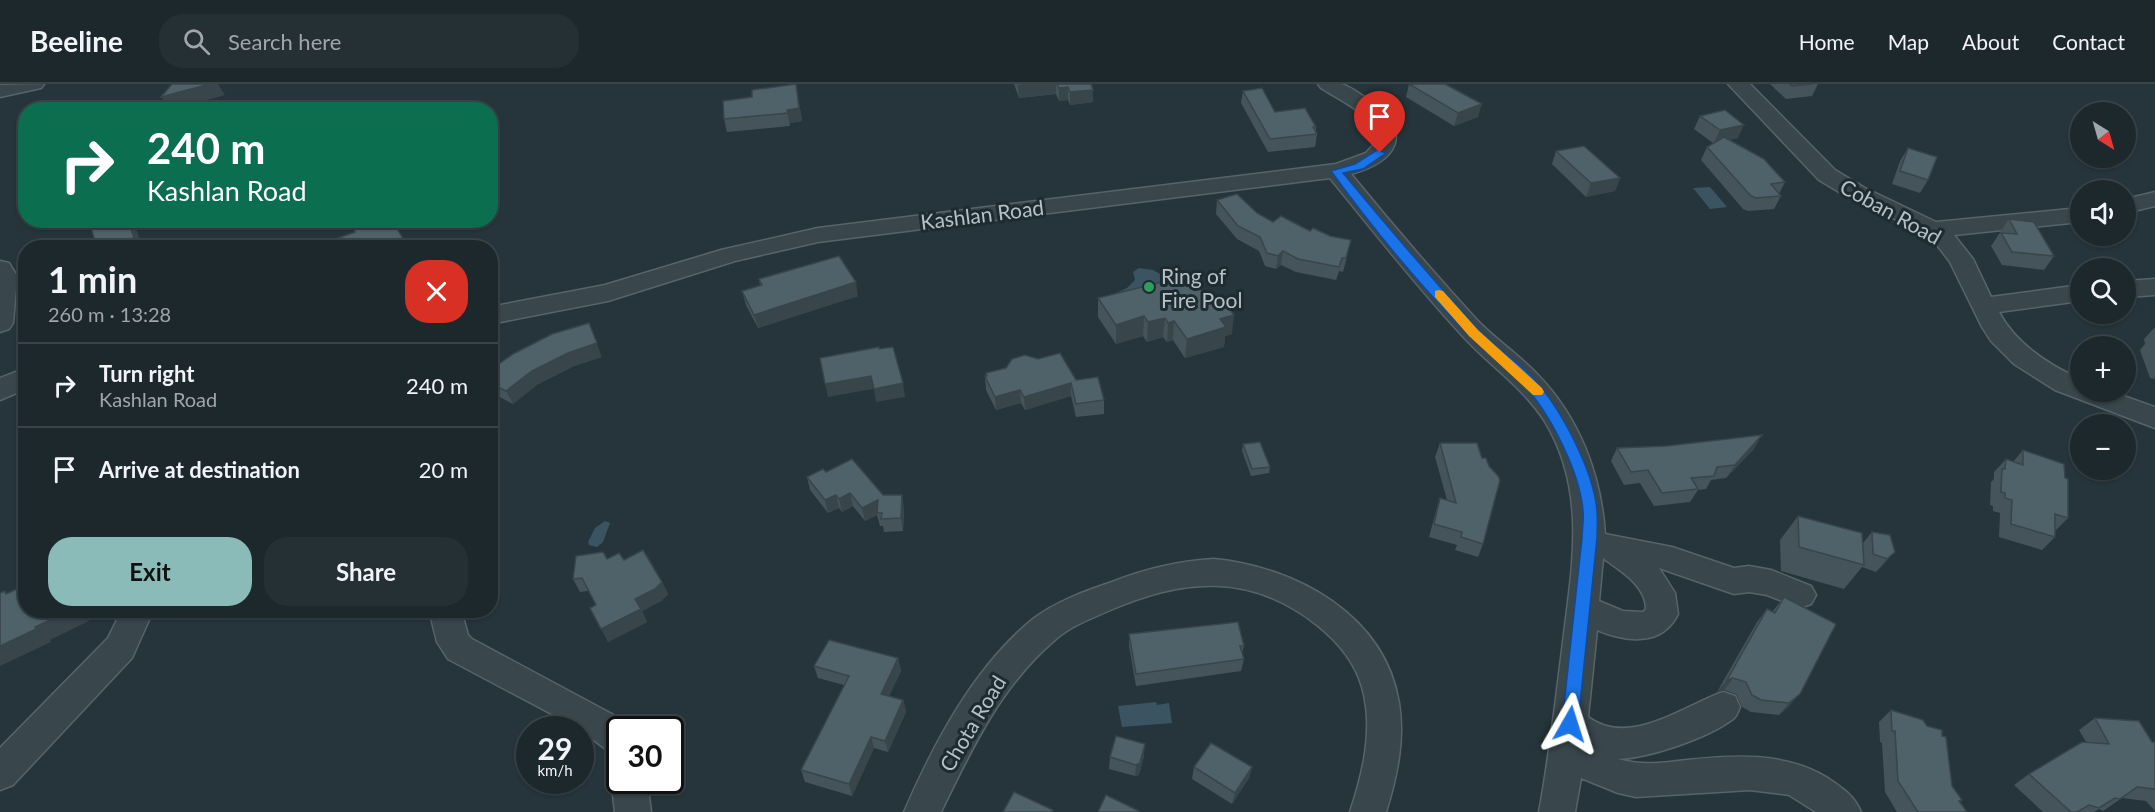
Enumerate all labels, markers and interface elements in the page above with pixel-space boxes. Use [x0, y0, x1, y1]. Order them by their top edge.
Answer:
search box [159, 14, 579, 68]
text: Beeline [30, 24, 123, 58]
icon: search [180, 25, 213, 58]
text: Search here [228, 28, 341, 55]
text: Home [1799, 29, 1855, 54]
text: Map [1888, 29, 1929, 54]
text: About [1962, 29, 2019, 54]
text: Contact [2052, 29, 2125, 54]
pin [1354, 91, 1405, 153]
icon: arrive [1363, 100, 1396, 133]
north arrow [2070, 102, 2136, 168]
map controls [2070, 102, 2136, 480]
text: 240 m [147, 123, 265, 173]
icon: right [48, 126, 126, 204]
street label: Coban Road [1836, 173, 1946, 249]
text: Kashlan Road [147, 174, 307, 207]
button: sound [2070, 180, 2136, 246]
street label: Kashlan Road [919, 194, 1045, 234]
text: 1 min [48, 257, 137, 301]
button: search [2070, 258, 2136, 324]
button: close [405, 260, 468, 323]
place label: Ring of Fire Pool [1161, 263, 1242, 312]
marker: Ring of Fire Pool [1142, 280, 1156, 294]
text: 260 m · 13:28 [48, 302, 171, 326]
button: + [2070, 336, 2136, 402]
text: Turn right [99, 360, 194, 387]
icon: right [48, 369, 81, 402]
text: 240 m [406, 372, 468, 399]
text: Kashlan Road [99, 387, 217, 411]
button: − [2070, 414, 2136, 480]
icon: arrive [48, 453, 81, 486]
text: Arrive at destination [99, 456, 300, 483]
text: 20 m [419, 456, 468, 483]
button: Exit [48, 537, 252, 606]
button: Share [264, 537, 468, 606]
street label: Chota Road [934, 671, 1010, 775]
position arrow [1538, 692, 1602, 756]
speed limit sign: 30 [606, 716, 684, 794]
text: 29 [538, 730, 572, 766]
text: km/h [537, 761, 573, 779]

